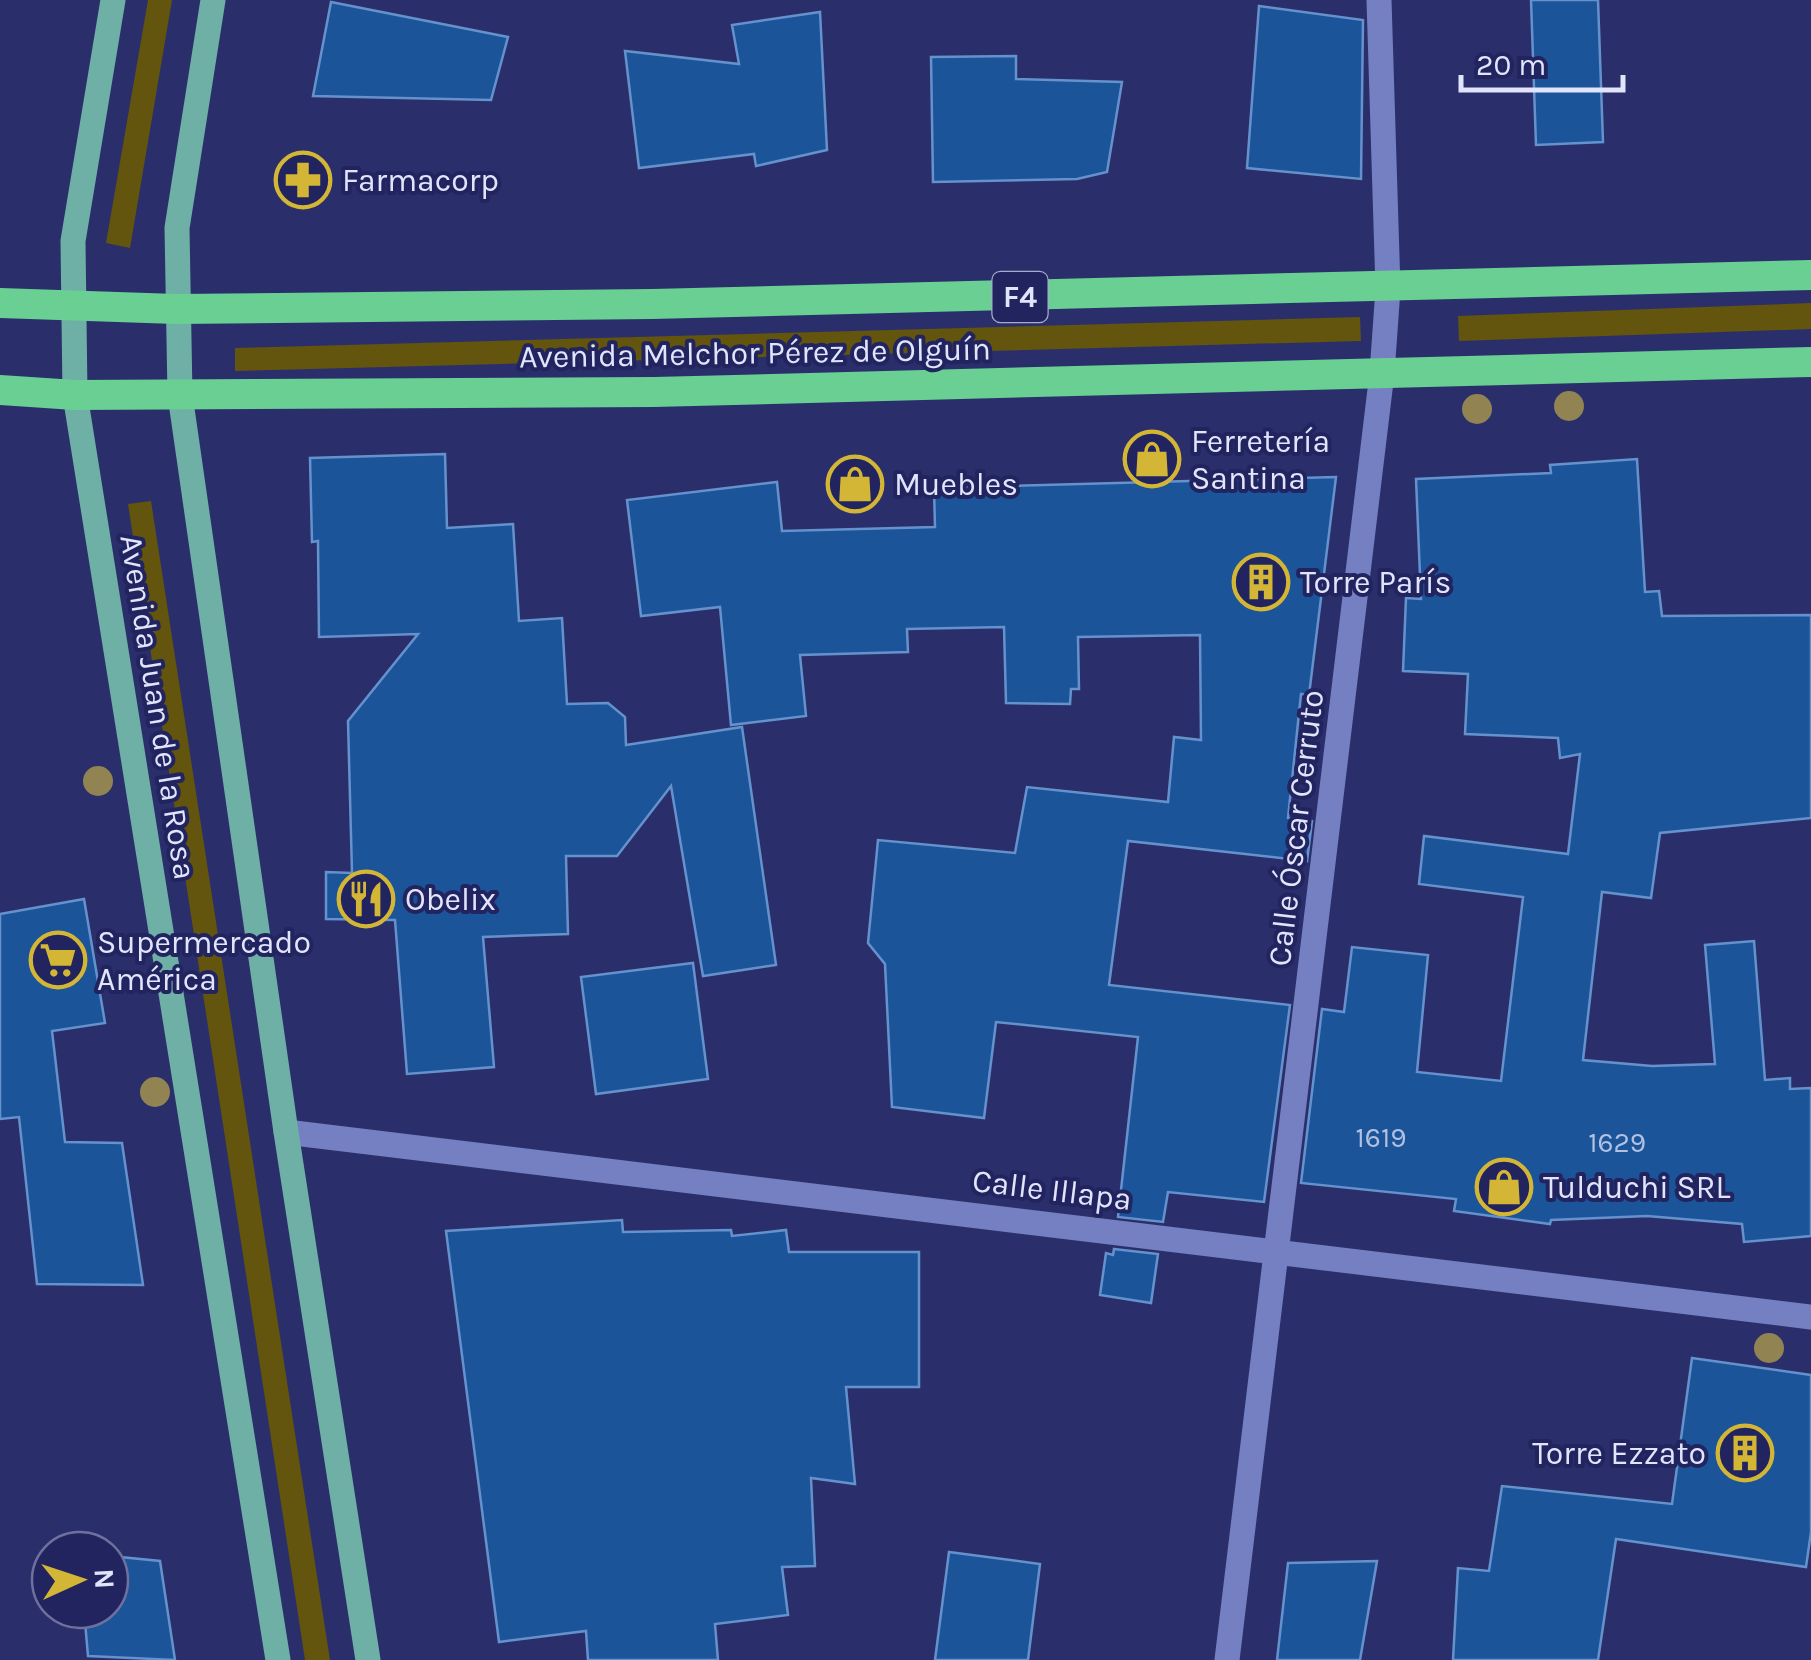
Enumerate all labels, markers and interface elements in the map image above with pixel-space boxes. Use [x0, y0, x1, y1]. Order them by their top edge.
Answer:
scale bar [1461, 30, 1624, 92]
text: 20 m [1476, 47, 1546, 83]
pharmacy icon: Farmacorp [273, 150, 333, 210]
place label: Farmacorp [342, 162, 499, 199]
road number: F4 [992, 272, 1048, 322]
street label: Avenida Melchor Pérez de Olguín [519, 330, 991, 376]
place label: Ferretería Santina [1191, 423, 1330, 497]
shop icon: Ferretería Santina [1122, 429, 1182, 489]
shop icon: Muebles [825, 454, 885, 514]
place label: Muebles [894, 466, 1018, 503]
street label: Avenida Juan de la Rosa [112, 532, 204, 882]
building icon: Torre París [1231, 552, 1291, 612]
place label: Torre París [1300, 564, 1451, 601]
street label: Calle Óscar Cerruto [1259, 688, 1331, 968]
restaurant icon: Obelix [336, 869, 396, 929]
place label: Obelix [405, 881, 496, 918]
place label: Supermercado América [97, 924, 311, 998]
supermarket icon: Supermercado América [28, 930, 88, 990]
house number: 1619 [1356, 1121, 1406, 1154]
house number: 1629 [1588, 1126, 1646, 1159]
shop icon: Tulduchi SRL [1474, 1157, 1534, 1217]
street label: Calle Illapa [970, 1162, 1134, 1218]
place label: Tulduchi SRL [1543, 1169, 1730, 1206]
building icon: Torre Ezzato [1715, 1423, 1775, 1483]
place label: Torre Ezzato [1532, 1435, 1706, 1472]
north arrow [30, 1530, 130, 1630]
text: N [87, 1568, 121, 1590]

